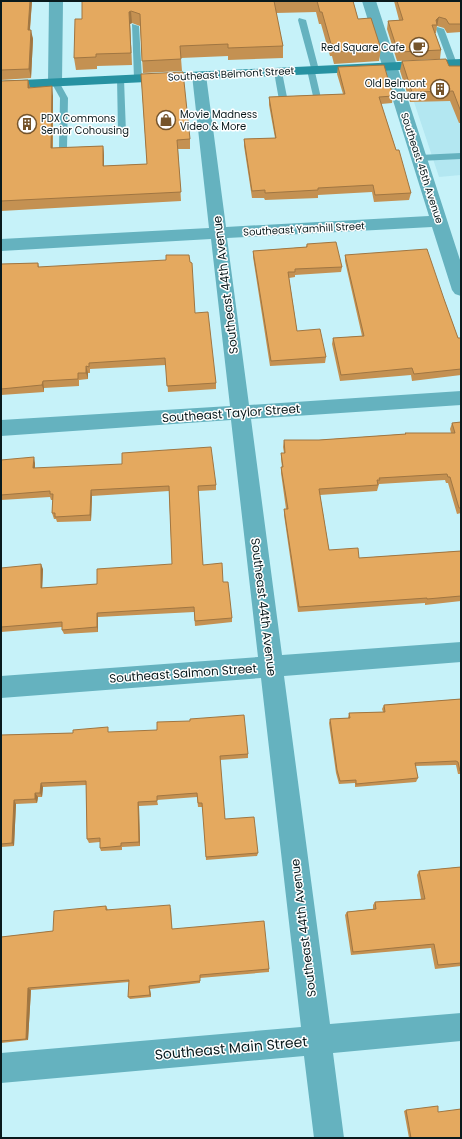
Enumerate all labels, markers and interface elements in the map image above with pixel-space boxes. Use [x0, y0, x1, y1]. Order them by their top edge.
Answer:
cafe icon: Red Square Cafe [408, 36, 430, 58]
place label: Red Square Cafe [321, 40, 405, 55]
street label: Southeast Belmont Street [167, 63, 295, 85]
place label: Old Belmont Square [365, 76, 426, 103]
building icon: Old Belmont Square [429, 78, 451, 100]
place label: Movie Madness Video & More [180, 107, 257, 134]
shop icon: Movie Madness Video & More [155, 109, 177, 131]
place label: PDX Commons Senior Cohousing [41, 111, 129, 138]
street label: Southeast 45th Avenue [397, 111, 447, 225]
building icon: PDX Commons Senior Cohousing [16, 113, 38, 135]
street label: Southeast 44th Avenue [208, 215, 242, 355]
street label: Southeast Yamhill Street [243, 218, 366, 240]
street label: Southeast Taylor Street [161, 400, 301, 426]
street label: Southeast 44th Avenue [247, 537, 281, 677]
street label: Southeast Salmon Street [109, 659, 257, 687]
street label: Southeast 44th Avenue [286, 858, 320, 998]
street label: Southeast Main Street [154, 1031, 308, 1065]

